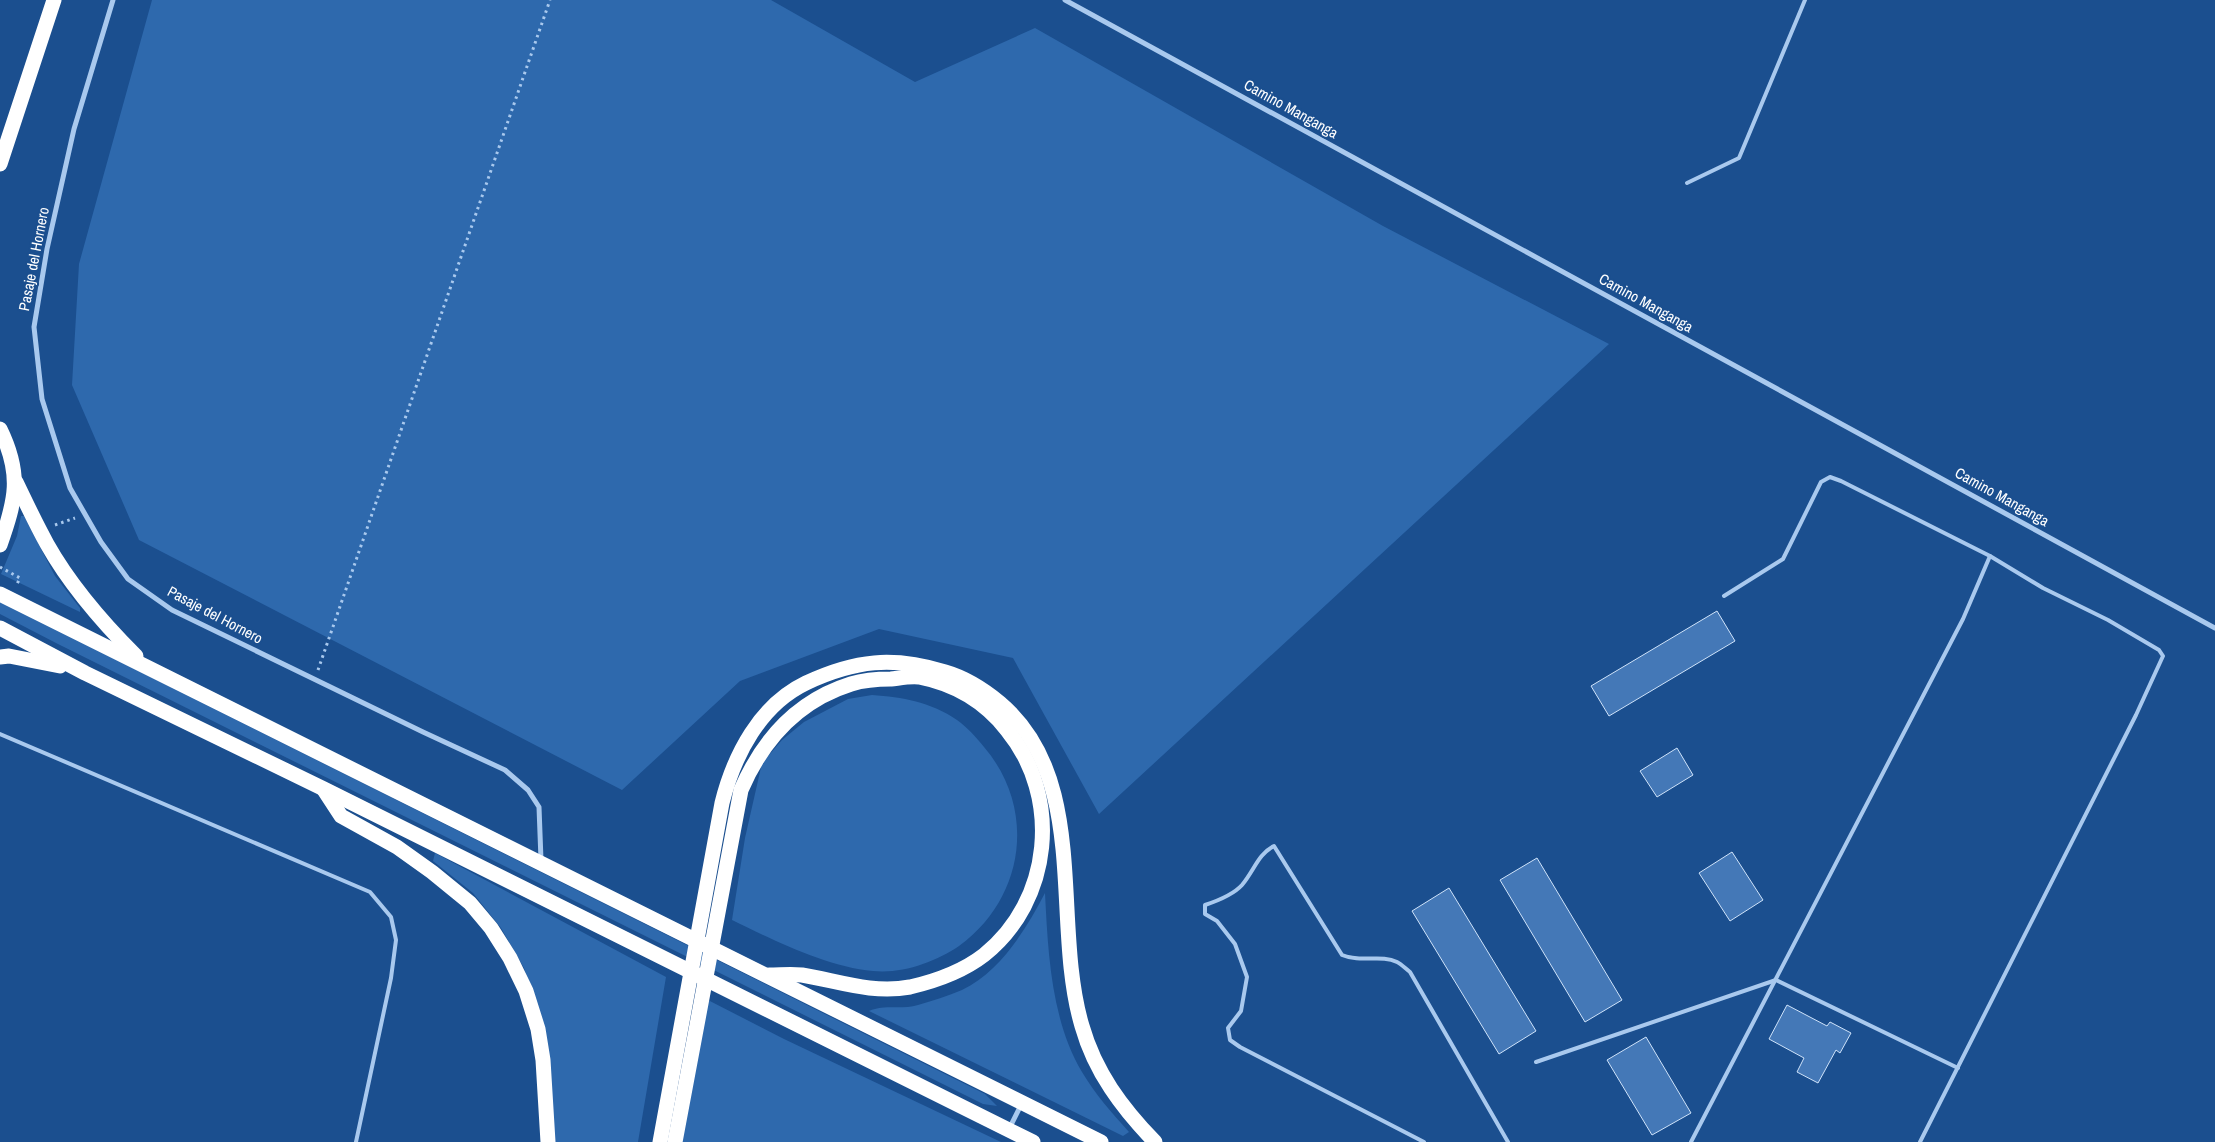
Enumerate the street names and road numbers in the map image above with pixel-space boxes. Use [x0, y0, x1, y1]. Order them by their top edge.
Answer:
street label: Camino Manganga [1240, 74, 1342, 143]
street label: Pasaje del Hornero [13, 205, 54, 313]
street label: Camino Manganga [1595, 268, 1697, 337]
street label: Camino Manganga [1951, 462, 2053, 531]
street label: Pasaje del Hornero [164, 581, 267, 649]

